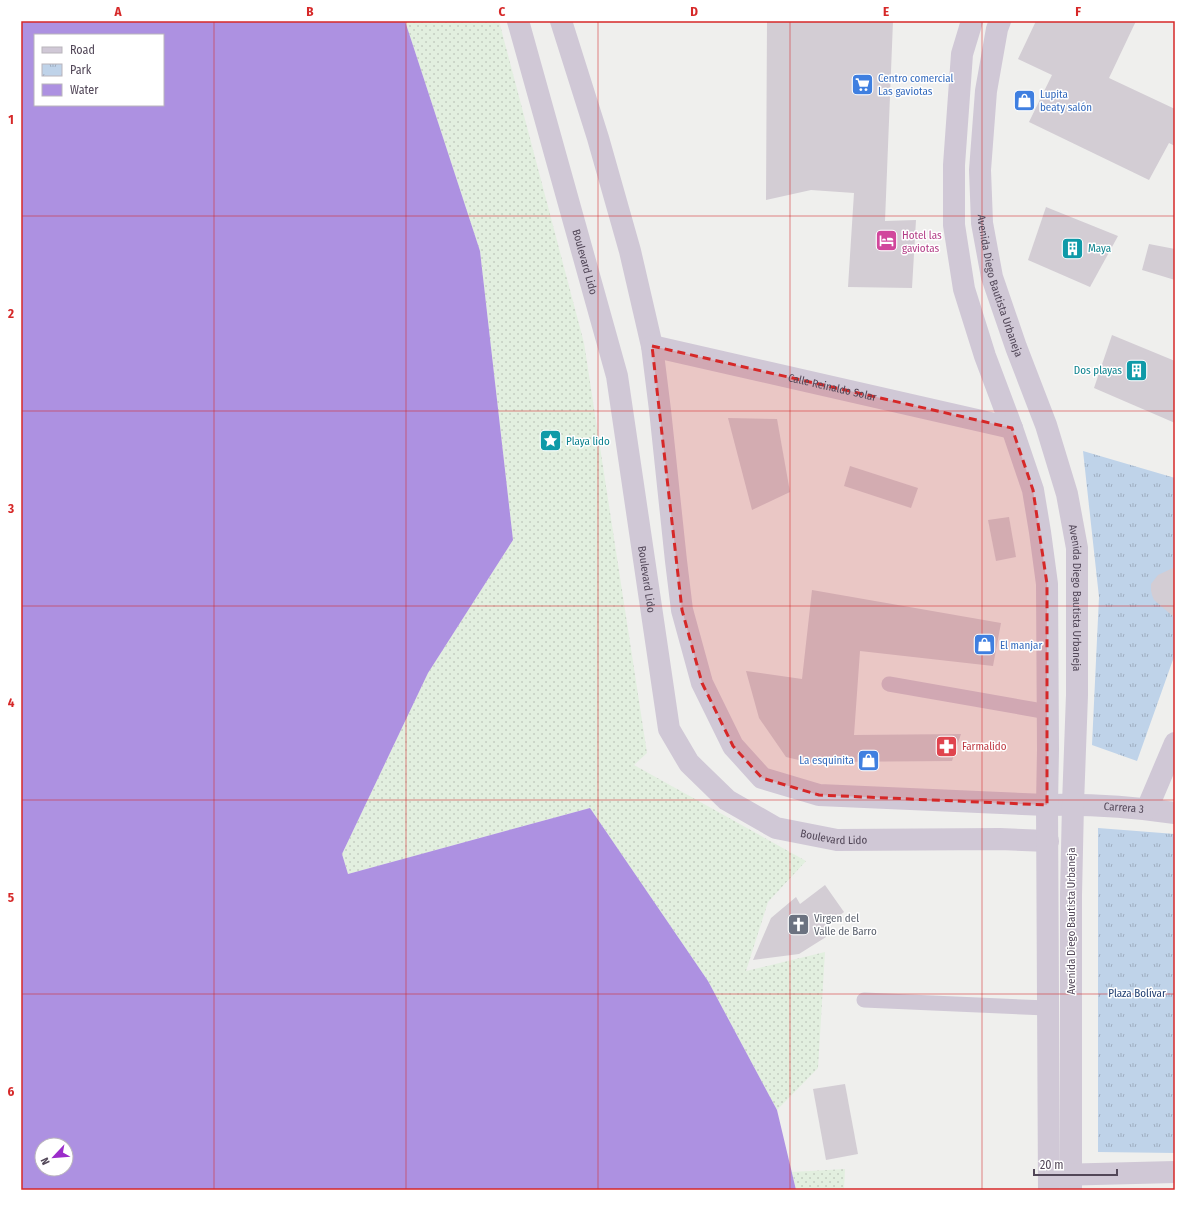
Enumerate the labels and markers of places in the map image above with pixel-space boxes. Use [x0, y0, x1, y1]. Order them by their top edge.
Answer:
supermarket icon: Centro comercial Las gaviotas [849, 71, 875, 97]
place label: Centro comercial Las gaviotas [878, 72, 954, 98]
shop icon: Lupita beaty salón [1012, 87, 1038, 113]
place label: Lupita beaty salón [1040, 88, 1092, 114]
hotel icon: Hotel las gaviotas [874, 228, 900, 254]
place label: Hotel las gaviotas [902, 229, 942, 255]
building icon: Maya [1059, 235, 1085, 261]
place label: Maya [1088, 242, 1111, 255]
building icon: Dos playas [1124, 357, 1150, 383]
place label: Dos playas [1074, 364, 1122, 377]
place icon: Playa lido [537, 428, 563, 454]
place label: Playa lido [566, 435, 610, 448]
shop icon: El manjar [972, 632, 998, 658]
place label: El manjar [1000, 639, 1042, 652]
pharmacy icon: Farmalido [933, 733, 959, 759]
place label: Farmalido [962, 740, 1007, 753]
shop icon: La esquinita [856, 747, 882, 773]
place label: La esquinita [799, 754, 854, 767]
church icon: Virgen del Valle de Barro [786, 911, 812, 937]
place label: Virgen del Valle de Barro [814, 912, 877, 938]

